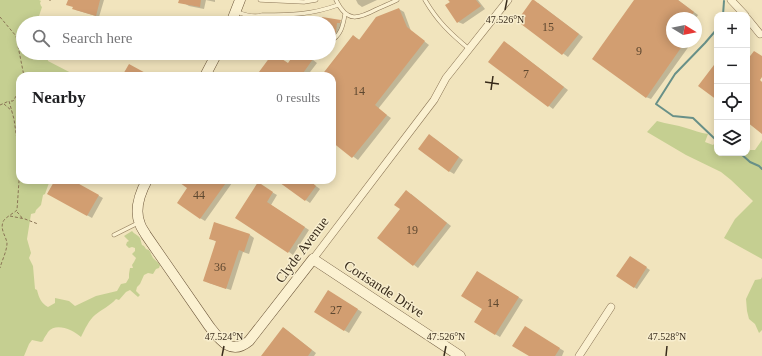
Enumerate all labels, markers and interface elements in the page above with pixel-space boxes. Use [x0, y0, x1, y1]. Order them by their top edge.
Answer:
north arrow [666, 12, 702, 48]
map controls [714, 12, 750, 156]
button: + [714, 12, 750, 48]
text: 47.526°N [486, 14, 524, 25]
search box [16, 16, 336, 60]
house number: 15 [542, 20, 554, 34]
icon: search [30, 27, 52, 49]
text: Search here [62, 30, 132, 46]
house number: 9 [636, 44, 642, 58]
button: − [714, 48, 750, 84]
house number: 7 [523, 67, 529, 81]
house number: 14 [353, 84, 365, 98]
button: locate [714, 84, 750, 120]
text: Nearby [32, 88, 86, 107]
text: 0 results [276, 90, 320, 105]
button: layers [714, 120, 750, 156]
house number: 44 [193, 188, 205, 202]
street label: Clyde Avenue [272, 214, 332, 286]
house number: 19 [406, 223, 418, 237]
street label: Corisande Drive [341, 258, 427, 320]
house number: 36 [214, 260, 226, 274]
house number: 14 [487, 296, 499, 310]
house number: 27 [330, 303, 342, 317]
text: 47.524°N [205, 331, 243, 342]
text: 47.526°N [427, 331, 465, 342]
text: 47.528°N [648, 331, 686, 342]

